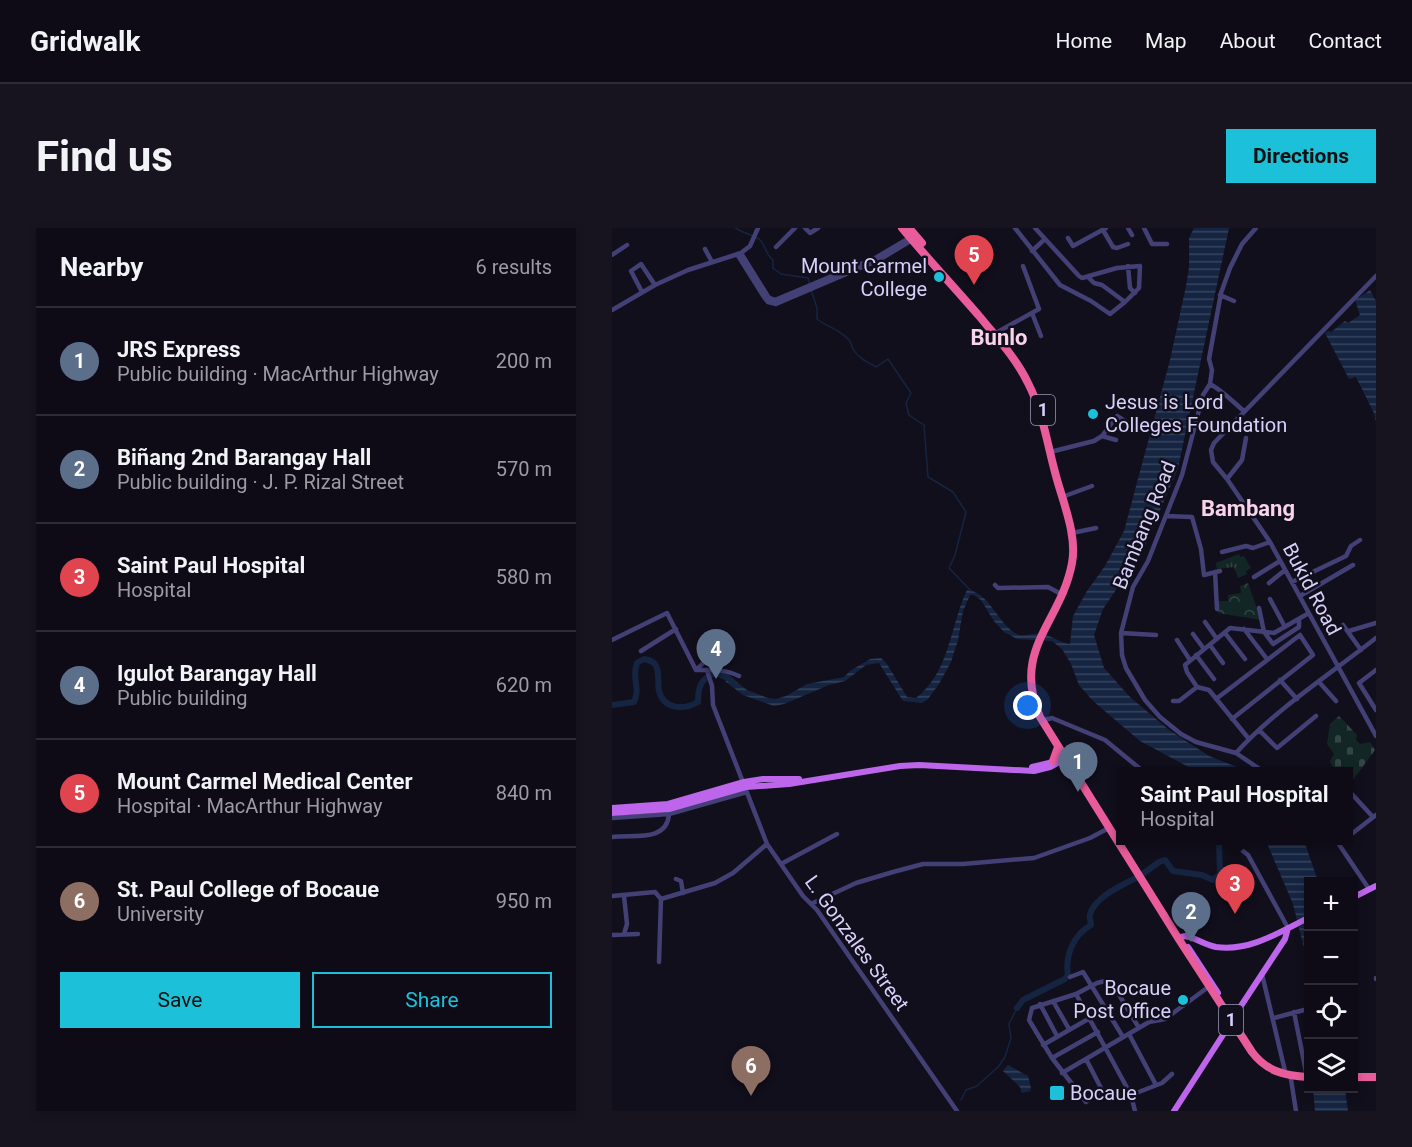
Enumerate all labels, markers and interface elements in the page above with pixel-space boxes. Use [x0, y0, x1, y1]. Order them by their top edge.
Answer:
text: Gridwalk [30, 25, 140, 58]
text: Home [1056, 29, 1112, 53]
text: Map [1145, 29, 1187, 53]
text: About [1220, 29, 1276, 53]
text: Contact [1309, 29, 1382, 53]
button: Directions [1226, 129, 1376, 183]
text: Find us [36, 132, 173, 181]
pin: 5 [954, 236, 994, 285]
text: Nearby [60, 252, 143, 282]
place label: Mount Carmel College [801, 254, 927, 301]
text: 6 results [476, 255, 552, 279]
marker: Mount Carmel College [932, 270, 946, 284]
district label: Bunlo [971, 325, 1027, 350]
text: JRS Express [117, 337, 241, 362]
text: 1 [74, 349, 85, 373]
text: 200 m [496, 349, 552, 373]
text: Public building · MacArthur Highway [117, 362, 439, 386]
place label: Jesus is Lord Colleges Foundation [1105, 390, 1287, 437]
road number: 1 [1031, 395, 1055, 425]
marker: Jesus is Lord Colleges Foundation [1086, 407, 1100, 421]
text: Biñang 2nd Barangay Hall [117, 445, 371, 470]
text: 2 [74, 457, 85, 481]
text: 570 m [496, 457, 552, 481]
street label: Bambang Road [1107, 457, 1181, 593]
text: Public building · J. P. Rizal Street [117, 470, 404, 494]
district label: Bambang [1201, 496, 1295, 521]
street label: Bukid Road [1278, 539, 1346, 639]
text: Saint Paul Hospital [117, 553, 305, 578]
text: 3 [74, 565, 85, 589]
text: 580 m [496, 565, 552, 589]
text: Hospital [117, 578, 191, 602]
pin: 4 [696, 630, 736, 679]
text: Igulot Barangay Hall [117, 661, 317, 686]
text: 4 [74, 673, 85, 697]
text: 620 m [496, 673, 552, 697]
text: Public building [117, 686, 247, 710]
your location [1013, 691, 1042, 720]
pin: 1 [1058, 742, 1098, 792]
popup [1116, 767, 1353, 845]
text: Mount Carmel Medical Center [117, 769, 413, 794]
text: 5 [74, 781, 85, 805]
text: 840 m [496, 781, 552, 805]
text: Saint Paul Hospital [1140, 782, 1329, 807]
text: Hospital · MacArthur Highway [117, 794, 383, 818]
text: Hospital [1140, 807, 1215, 831]
pin: 3 [1216, 864, 1254, 914]
street label: L. Gonzales Street [800, 871, 914, 1015]
text: St. Paul College of Bocaue [117, 877, 379, 902]
map controls [1304, 877, 1358, 1093]
button: + [1304, 877, 1358, 931]
text: 6 [74, 889, 85, 913]
text: 950 m [496, 889, 552, 913]
pin: 2 [1172, 892, 1210, 942]
text: University [117, 902, 204, 926]
button: − [1304, 931, 1358, 985]
button: Save [60, 972, 300, 1028]
button: Share [312, 972, 552, 1028]
place label: Bocaue Post Office [1073, 976, 1171, 1023]
button: locate [1304, 985, 1358, 1039]
marker: Bocaue Post Office [1176, 993, 1190, 1007]
road number: 1 [1219, 1005, 1243, 1035]
button: layers [1304, 1039, 1358, 1093]
pin: 6 [732, 1046, 770, 1096]
place label: Bocaue [1070, 1081, 1137, 1105]
marker: Bocaue [1048, 1084, 1066, 1102]

